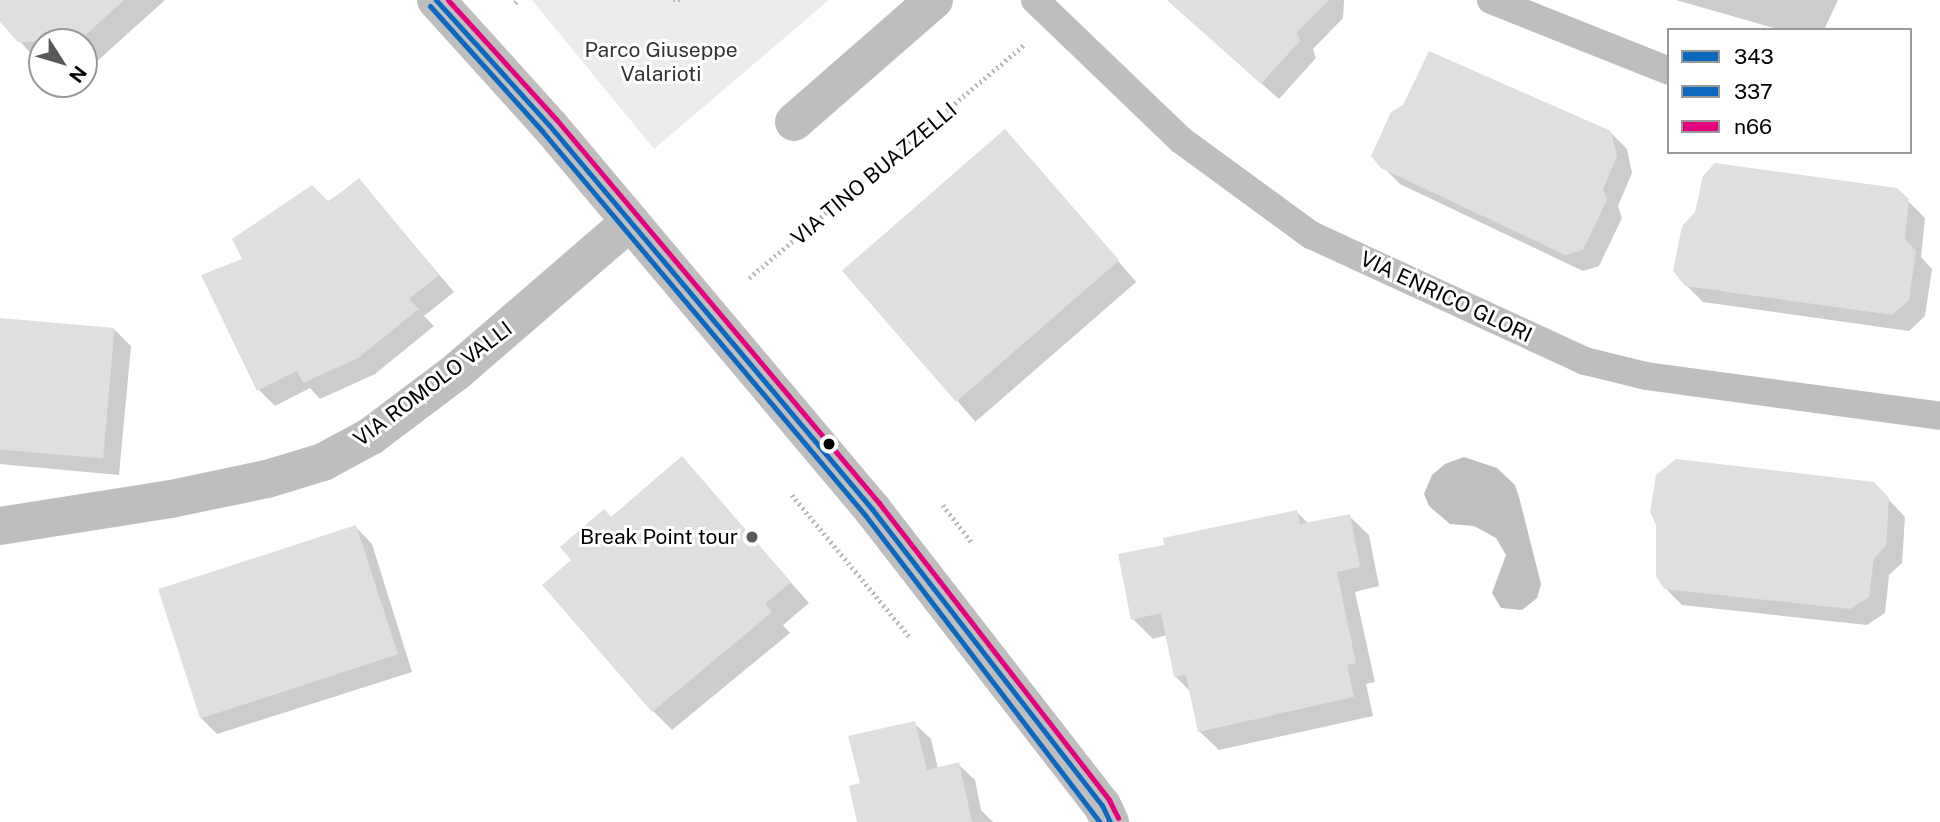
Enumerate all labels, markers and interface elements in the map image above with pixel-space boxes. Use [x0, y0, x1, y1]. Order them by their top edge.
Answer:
north arrow [28, 28, 98, 98]
legend [1667, 28, 1912, 154]
park label: Parco Giuseppe Valarioti [584, 37, 738, 87]
text: 343 [1734, 44, 1774, 69]
text: N [65, 62, 91, 87]
text: 337 [1734, 79, 1773, 104]
street label: VIA TINO BUAZZELLI [786, 97, 962, 251]
text: n66 [1734, 114, 1772, 139]
street label: VIA ENRICO GLORI [1356, 246, 1536, 348]
street label: VIA ROMOLO VALLI [349, 316, 517, 452]
unlabelled marker [822, 437, 836, 451]
place label: Break Point tour [580, 524, 738, 550]
marker: Break Point tour [744, 529, 760, 545]

